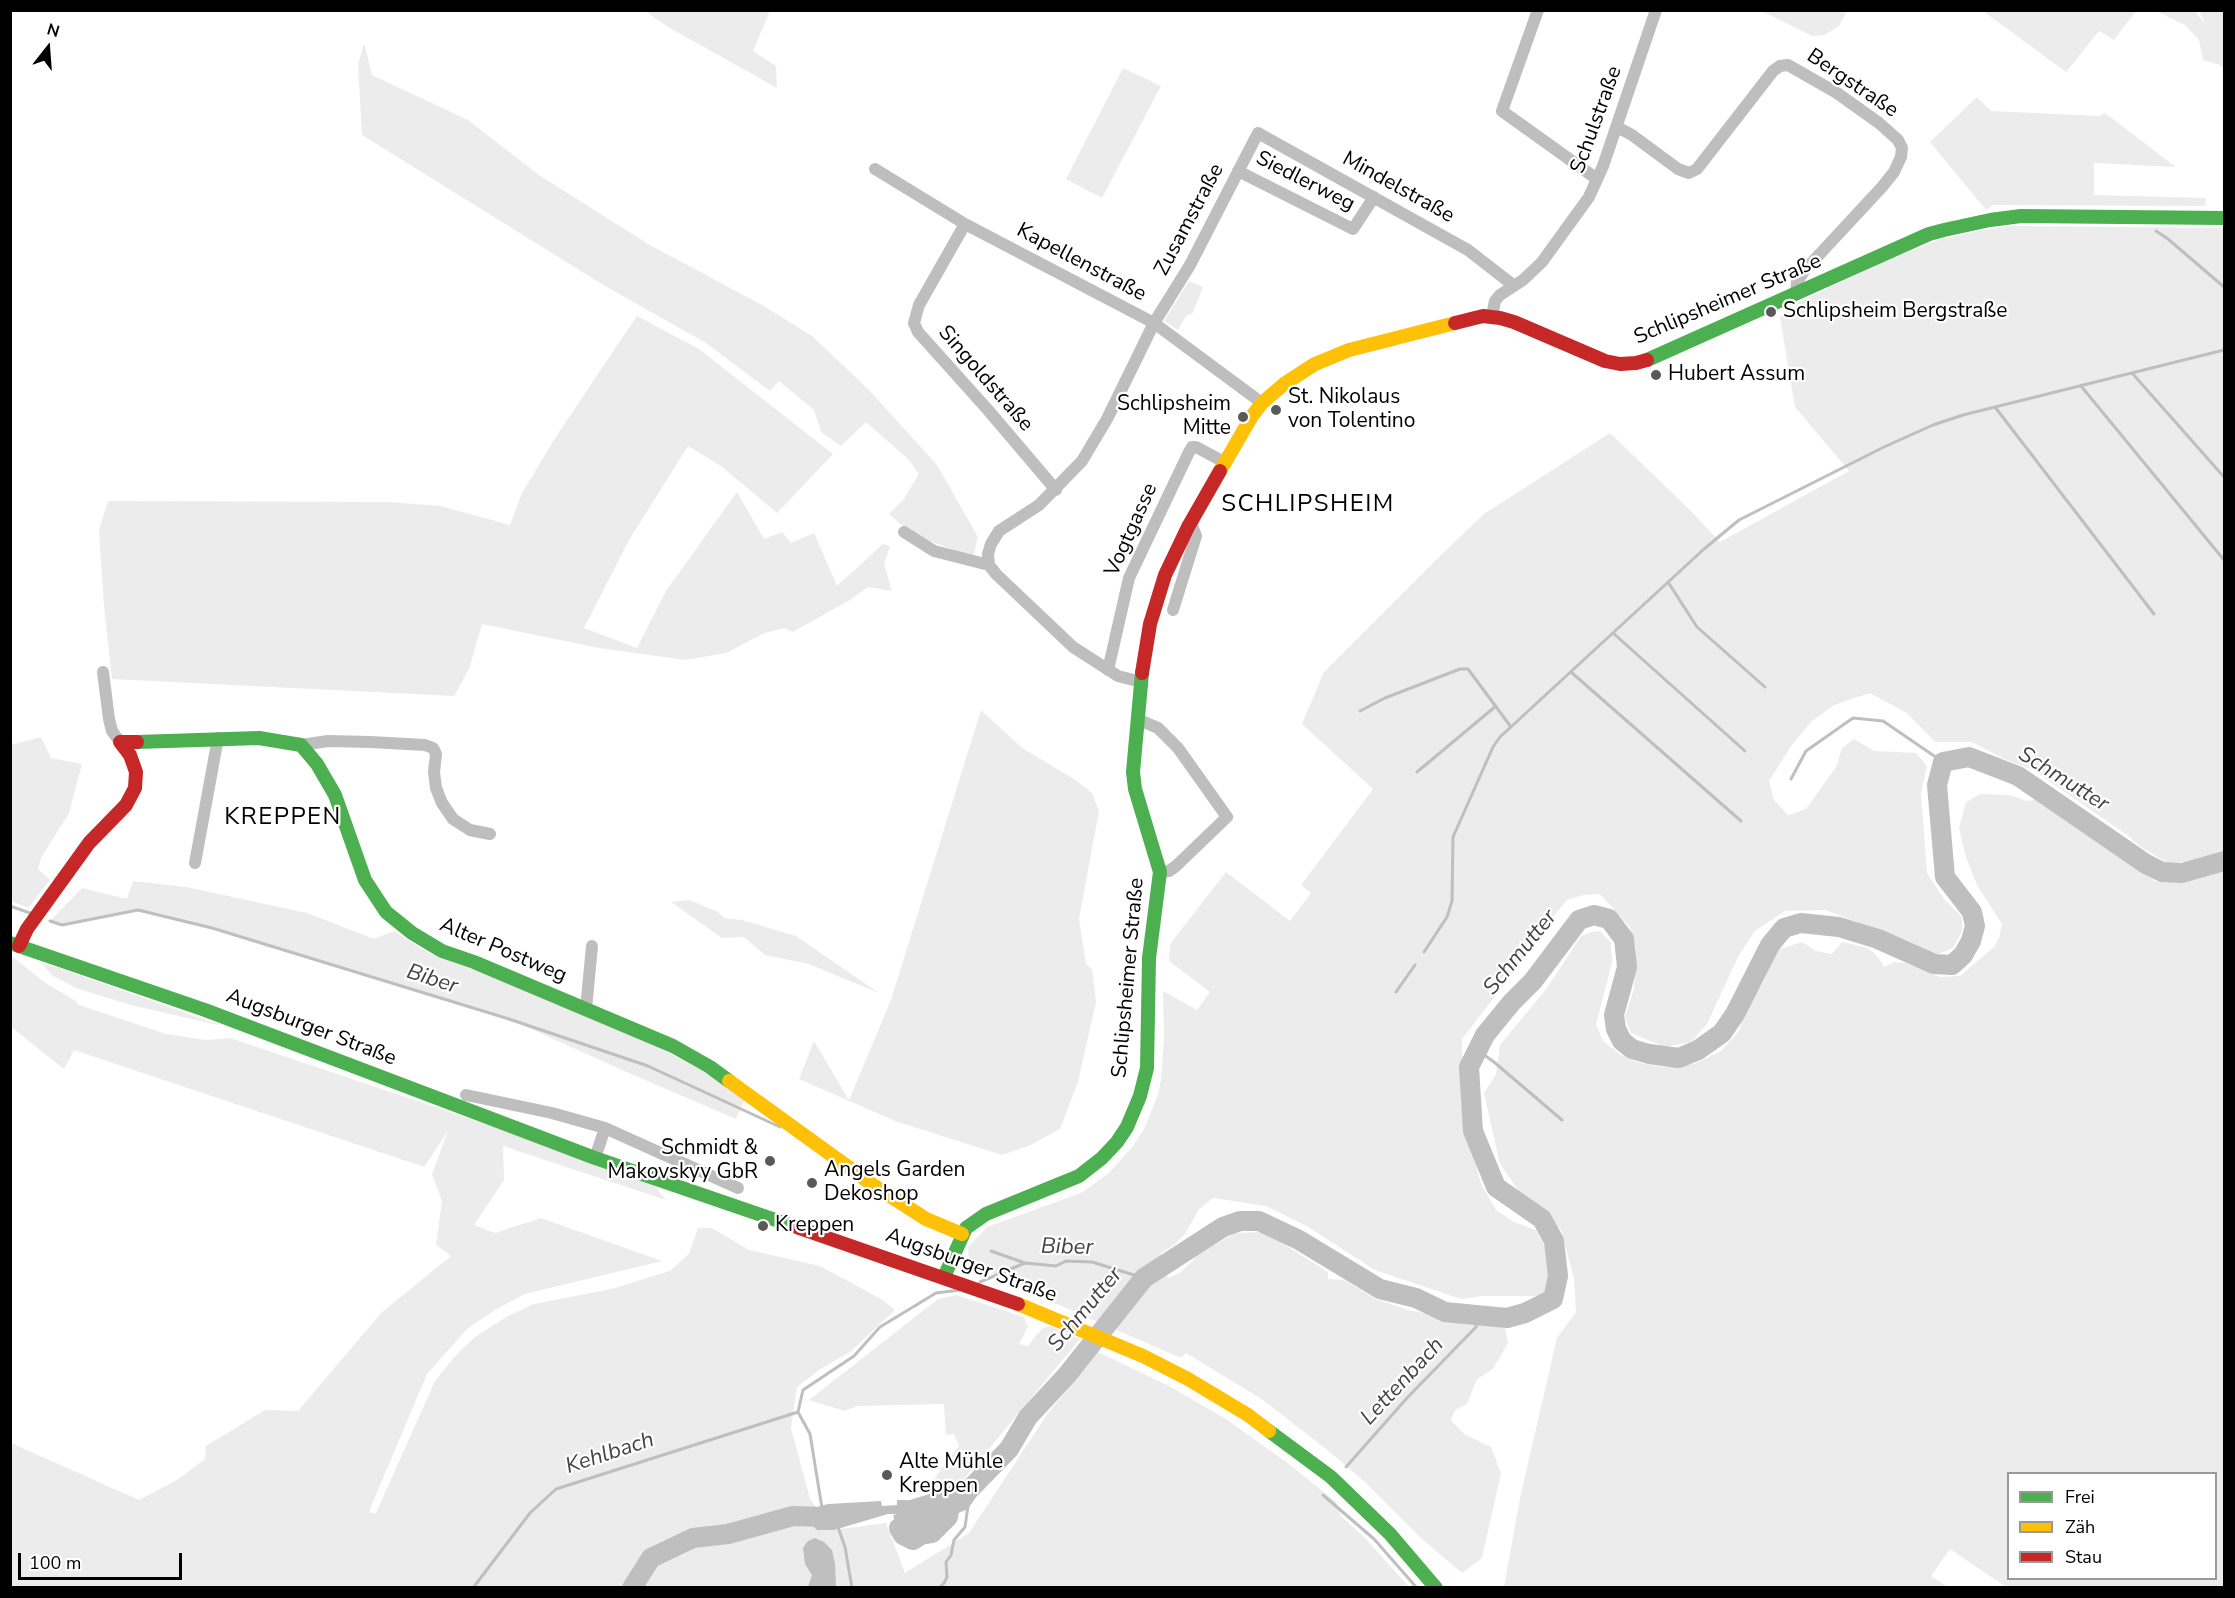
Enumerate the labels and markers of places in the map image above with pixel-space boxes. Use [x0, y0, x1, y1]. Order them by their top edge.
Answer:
place label: Schlipsheim Bergstraße [1783, 299, 2007, 325]
marker: Schlipsheim Bergstraße [1764, 305, 1778, 319]
place label: Hubert Assum [1668, 362, 1805, 388]
marker: Hubert Assum [1649, 368, 1663, 382]
place label: St. Nikolaus von Tolentino [1288, 385, 1415, 435]
place label: Schlipsheim Mitte [1117, 392, 1231, 442]
marker: St. Nikolaus von Tolentino [1269, 403, 1283, 417]
marker: Schlipsheim Mitte [1236, 410, 1250, 424]
place label: Schmidt & Makovskyy GbR [607, 1136, 758, 1186]
marker: Schmidt & Makovskyy GbR [763, 1154, 777, 1168]
place label: Angels Garden Dekoshop [824, 1158, 965, 1208]
marker: Angels Garden Dekoshop [805, 1176, 819, 1190]
place label: Kreppen [775, 1213, 854, 1239]
marker: Kreppen [756, 1219, 770, 1233]
place label: Alte Mühle Kreppen [899, 1450, 1003, 1500]
marker: Alte Mühle Kreppen [880, 1468, 894, 1482]

